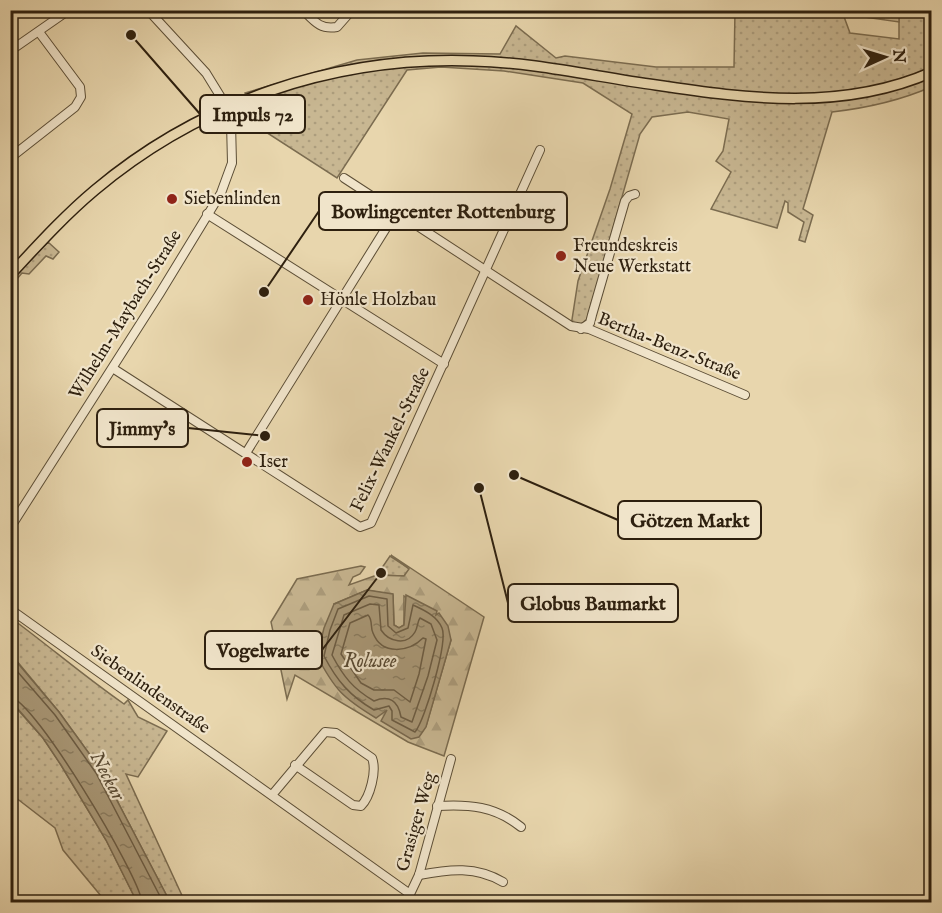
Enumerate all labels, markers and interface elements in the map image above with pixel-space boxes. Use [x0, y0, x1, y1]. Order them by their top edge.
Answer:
north arrow [855, 27, 915, 87]
text: N [887, 47, 908, 64]
callout: Impuls 72 [200, 95, 305, 133]
text: Impuls 72 [213, 103, 294, 128]
place label: Siebenlinden [184, 188, 281, 211]
marker: Siebenlinden [165, 192, 179, 206]
callout: Bowlingcenter Rottenburg [319, 192, 567, 230]
text: Bowlingcenter Rottenburg [331, 200, 556, 225]
street label: Wilhelm-Maybach-Straße [64, 226, 188, 404]
place label: Freundeskreis Neue Werkstatt [573, 235, 691, 279]
marker: Freundeskreis Neue Werkstatt [554, 249, 568, 263]
place label: Hönle Holzbau [320, 289, 436, 312]
marker: Hönle Holzbau [301, 293, 315, 307]
street label: Bertha-Benz-Straße [594, 308, 744, 386]
street label: Felix-Wankel-Straße [346, 364, 436, 516]
callout: Jimmy's [97, 409, 188, 447]
text: Jimmy's [106, 417, 175, 442]
place label: Iser [259, 451, 288, 474]
marker: Iser [240, 455, 254, 469]
callout: Götzen Markt [618, 501, 761, 539]
text: Götzen Markt [630, 509, 750, 534]
callout: Globus Baumarkt [508, 584, 678, 622]
text: Globus Baumarkt [520, 592, 666, 617]
callout: Vogelwarte [205, 631, 322, 669]
text: Vogelwarte [215, 639, 310, 664]
street label: Siebenlindenstraße [86, 640, 214, 740]
water label: Rolusee [343, 649, 397, 674]
water label: Neckar [84, 747, 131, 806]
street label: Grasiger Weg [392, 769, 442, 875]

